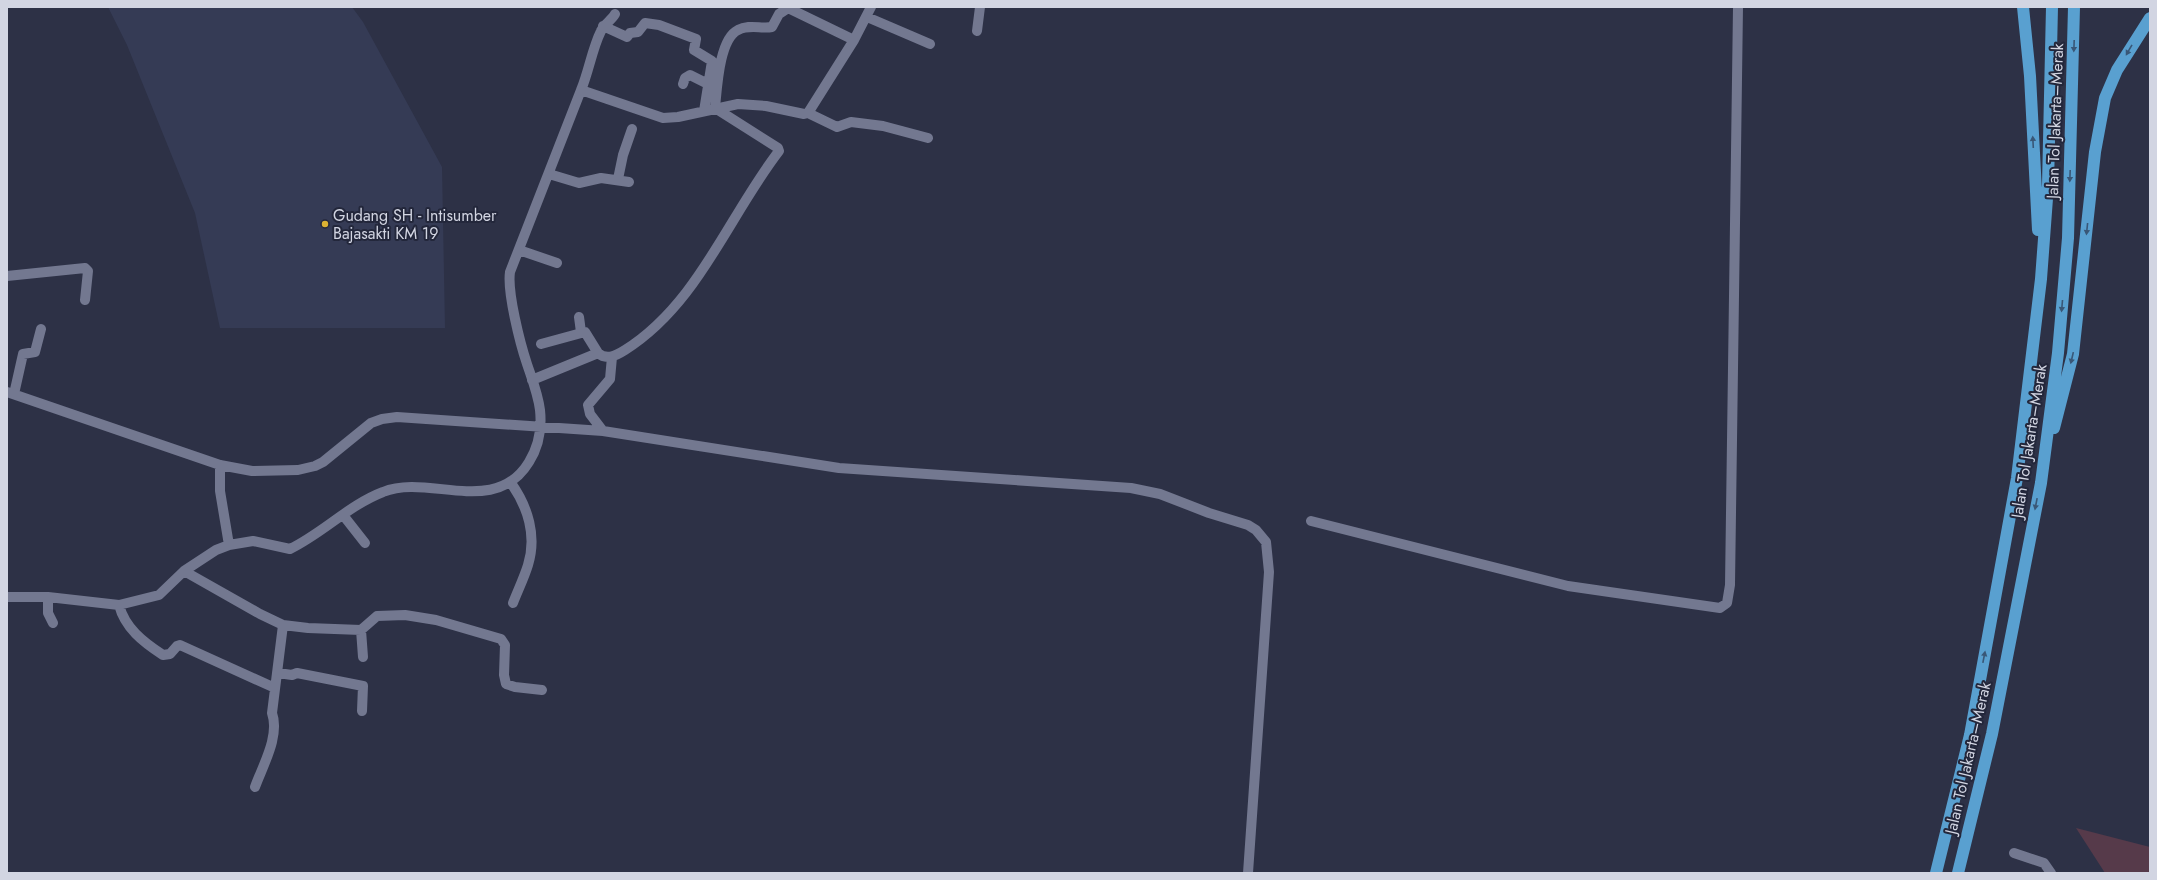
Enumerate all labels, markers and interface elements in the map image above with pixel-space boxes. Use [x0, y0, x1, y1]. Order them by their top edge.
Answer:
one-way arrow [2071, 40, 2077, 53]
street label: Jalan Tol Jakarta–Merak [2041, 42, 2069, 201]
one-way arrow [2125, 44, 2132, 56]
one-way arrow [2030, 136, 2037, 148]
one-way arrow [2067, 170, 2073, 183]
place label: Gudang SH - Intisumber Bajasakti KM 19 [333, 204, 497, 245]
marker: Gudang SH - Intisumber Bajasakti KM 19 [320, 219, 330, 229]
one-way arrow [2083, 223, 2090, 235]
one-way arrow [2059, 300, 2065, 312]
one-way arrow [2068, 352, 2074, 365]
street label: Jalan Tol Jakarta–Merak [2005, 361, 2053, 522]
one-way arrow [2033, 498, 2039, 510]
one-way arrow [1981, 651, 1987, 663]
street label: Jalan Tol Jakarta–Merak [1939, 679, 1997, 838]

